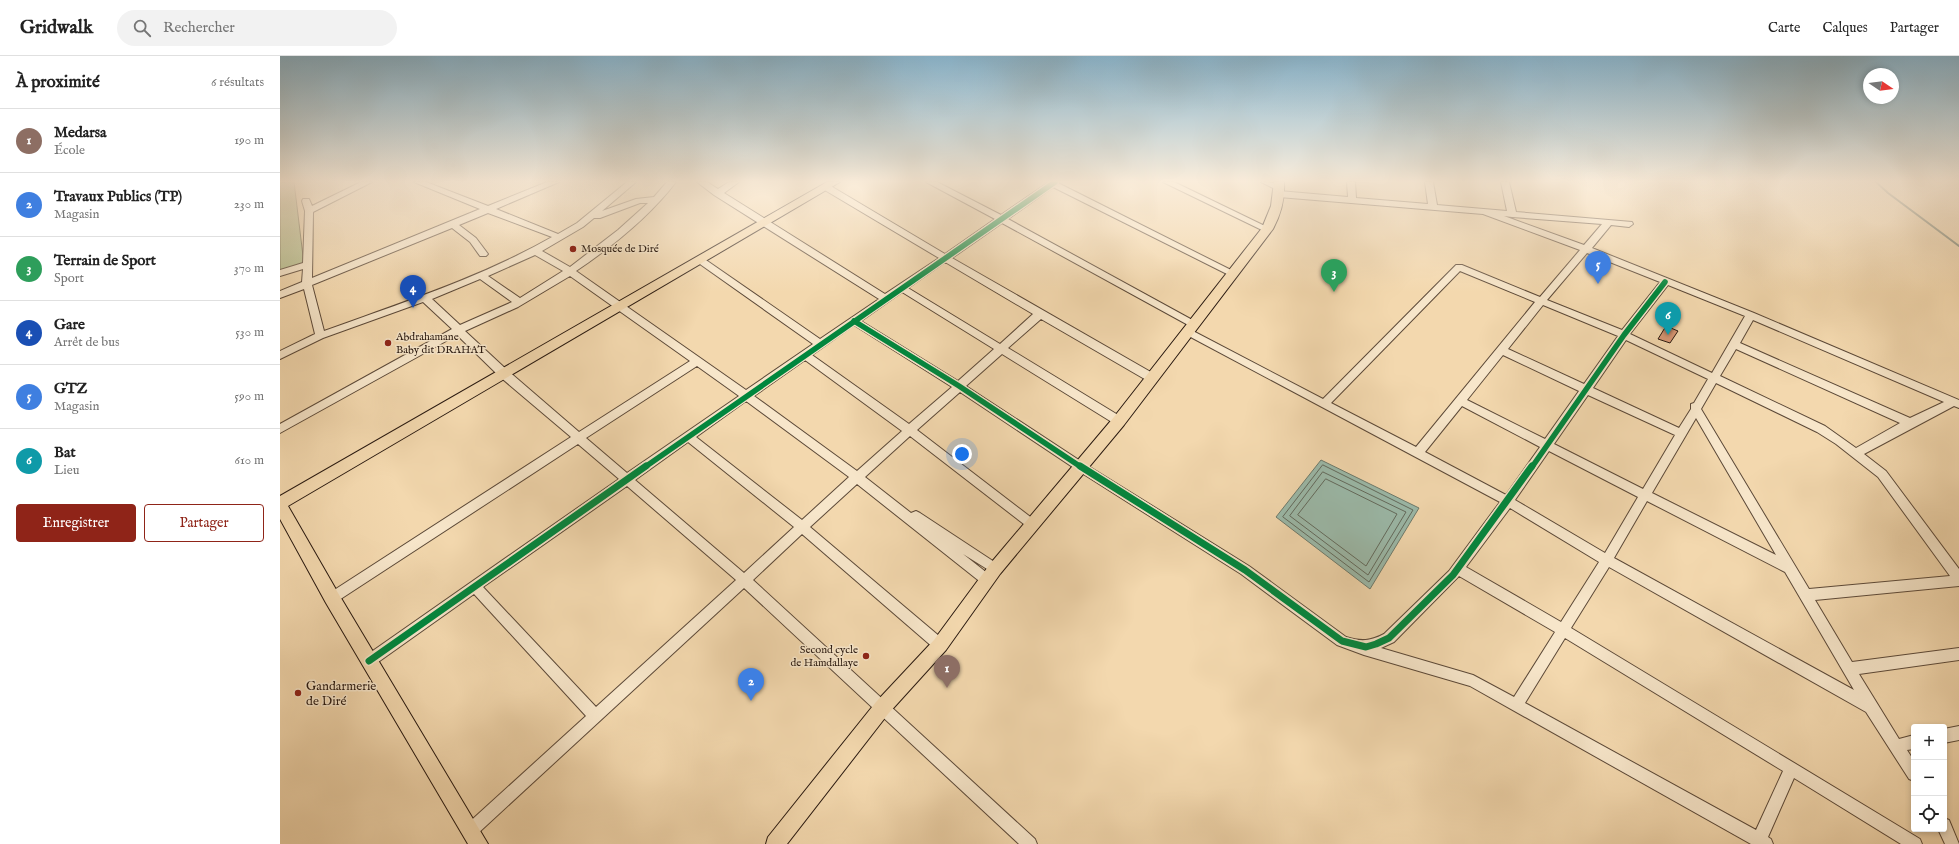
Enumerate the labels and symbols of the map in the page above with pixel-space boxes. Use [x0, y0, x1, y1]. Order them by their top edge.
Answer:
north arrow [1863, 68, 1899, 104]
place label: Mosquée de Diré [581, 242, 659, 256]
marker: Mosquée de Diré [568, 244, 578, 254]
pin: 5 [1585, 251, 1611, 284]
pin: 3 [1321, 259, 1347, 292]
pin: 4 [400, 275, 426, 308]
pin: 6 [1655, 302, 1681, 335]
place label: Abdrahamane Baby dit DRAHAT [395, 330, 486, 357]
marker: Abdrahamane Baby dit DRAHAT [383, 338, 393, 348]
your location [952, 444, 972, 464]
place label: Second cycle de Hamdallaye [790, 643, 858, 670]
marker: Second cycle de Hamdallaye [861, 651, 871, 661]
pin: 1 [934, 655, 960, 688]
pin: 2 [738, 668, 764, 701]
place label: Gandarmerie de Diré [306, 678, 376, 710]
marker: Gandarmerie de Diré [293, 688, 303, 698]

